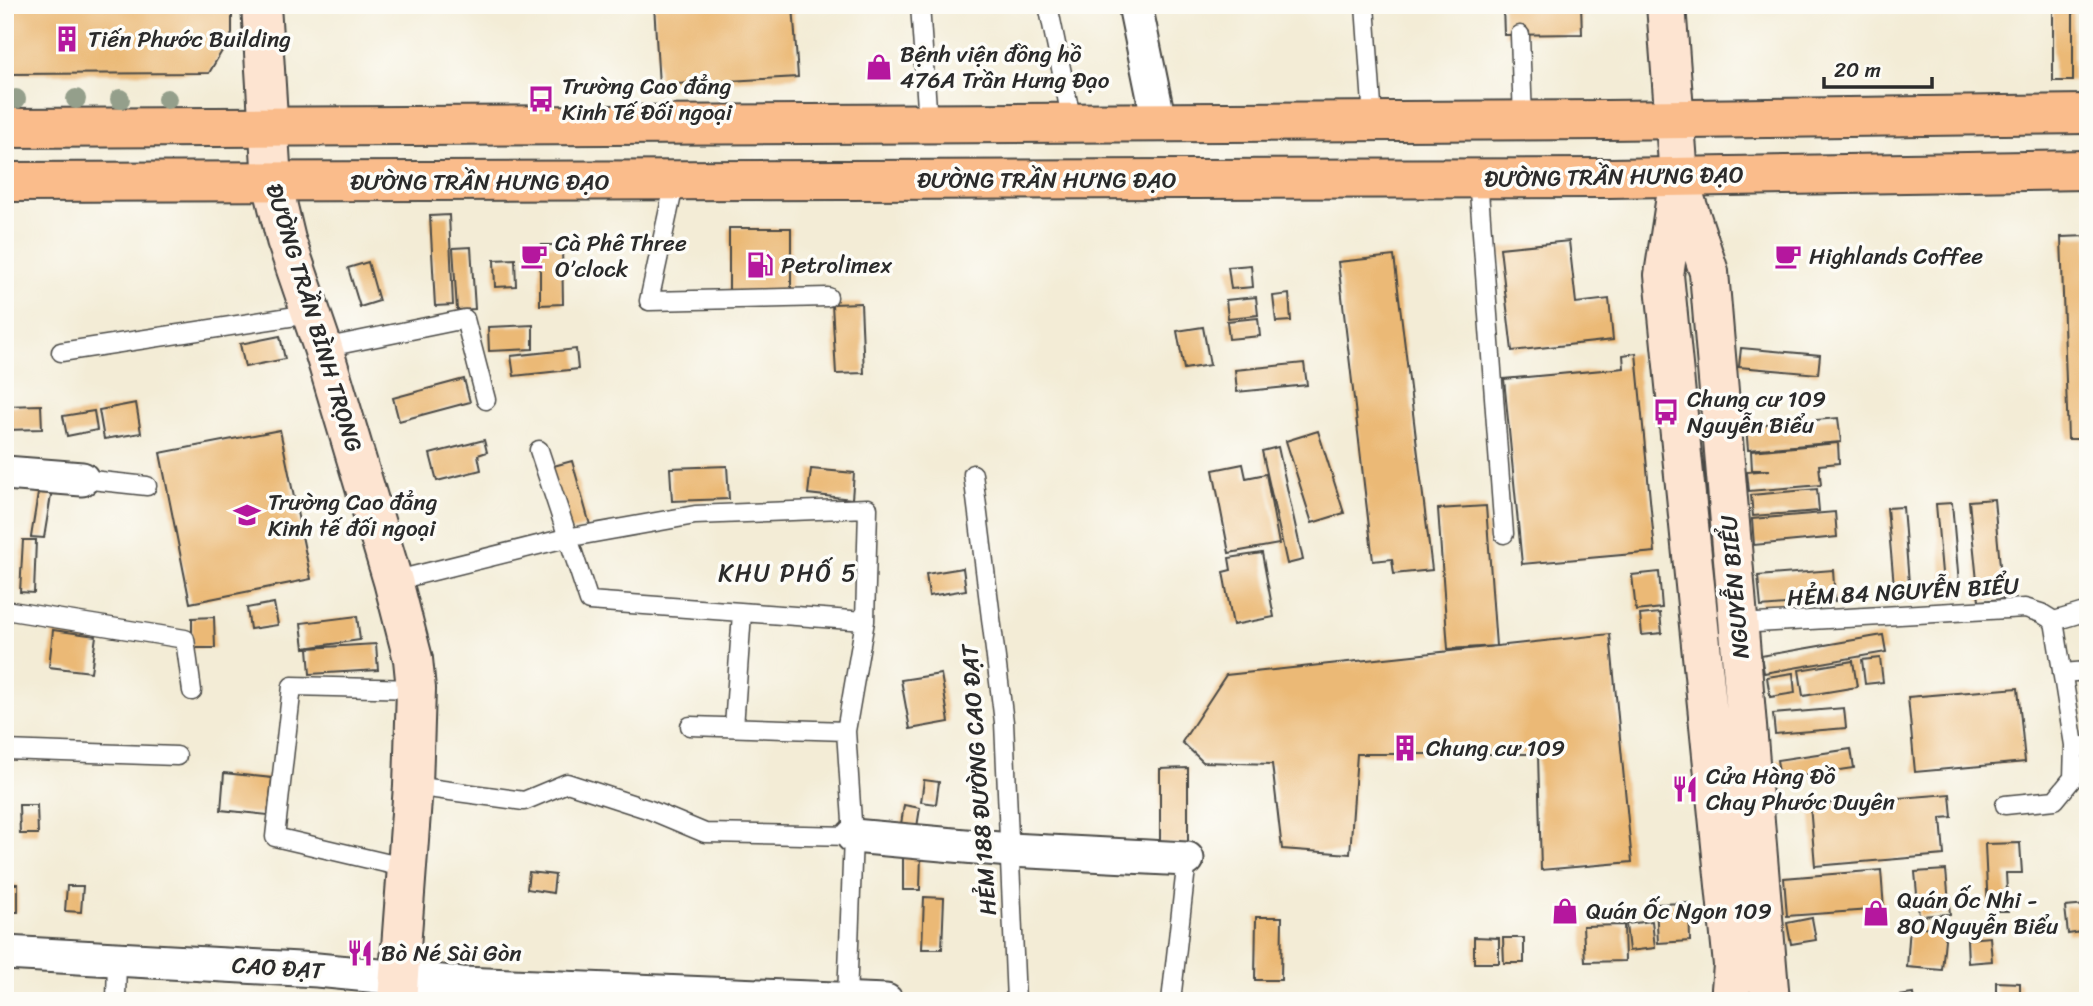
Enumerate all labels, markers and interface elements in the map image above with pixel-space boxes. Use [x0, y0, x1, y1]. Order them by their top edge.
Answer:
place label: Tiến Phước Building [88, 19, 291, 60]
building icon: Tiến Phước Building [52, 24, 82, 54]
place label: Bệnh viện đồng hồ 476A Trần Hưng Đạo [900, 34, 1110, 101]
scale bar [1824, 46, 1932, 90]
text: 20 m [1834, 51, 1881, 89]
shop icon: Bệnh viện đồng hồ 476A Trần Hưng Đạo [864, 52, 894, 82]
place label: Trường Cao đẳng Kinh Tế Đối ngoại [562, 66, 733, 133]
bus stop icon: Trường Cao đẳng Kinh Tế Đối ngoại [526, 84, 556, 114]
street label: ĐƯỜNG TRẦN HƯNG ĐẠO [1484, 154, 1744, 200]
street label: ĐƯỜNG TRẦN HƯNG ĐẠO [917, 160, 1177, 201]
street label: ĐƯỜNG TRẦN HƯNG ĐẠO [350, 162, 610, 203]
street label: ĐƯỜNG TRẦN BÌNH TRỌNG [254, 179, 374, 457]
place label: Cà Phê Three O’clock [555, 223, 687, 290]
place label: Highlands Coffee [1809, 236, 1983, 277]
cafe icon: Cà Phê Three O’clock [519, 241, 549, 271]
cafe icon: Highlands Coffee [1773, 241, 1803, 271]
place label: Petrolimex [781, 245, 892, 286]
fuel station icon: Petrolimex [745, 250, 775, 280]
place label: Chung cư 109 Nguyễn Biểu [1687, 379, 1826, 446]
bus stop icon: Chung cư 109 Nguyễn Biểu [1651, 397, 1681, 427]
place label: Trường Cao đẳng Kinh tế đối ngoại [268, 482, 438, 549]
school or university icon: Trường Cao đẳng Kinh tế đối ngoại [232, 500, 262, 530]
street label: NGUYỄN BIỂU [1708, 513, 1762, 660]
district label: KHU PHỐ 5 [718, 552, 858, 594]
street label: HẺM 84 NGUYỄN BIỂU [1786, 565, 2021, 619]
street label: HẺM 188 ĐƯỜNG CAO ĐẠT [949, 642, 1009, 917]
place label: Chung cư 109 [1426, 728, 1565, 769]
building icon: Chung cư 109 [1390, 733, 1420, 763]
place label: Cửa Hàng Đồ Chay Phước Duyên [1706, 756, 1896, 823]
restaurant icon: Cửa Hàng Đồ Chay Phước Duyên [1670, 774, 1700, 804]
place label: Quán Ốc Nhi - 80 Nguyễn Biểu [1897, 880, 2059, 947]
place label: Quán Ốc Ngon 109 [1586, 891, 1772, 932]
shop icon: Quán Ốc Ngon 109 [1550, 896, 1580, 926]
shop icon: Quán Ốc Nhi - 80 Nguyễn Biểu [1861, 898, 1891, 928]
place label: Bò Né Sài Gòn [381, 933, 522, 974]
restaurant icon: Bò Né Sài Gòn [345, 938, 375, 968]
street label: CAO ĐẠT [231, 944, 326, 992]

